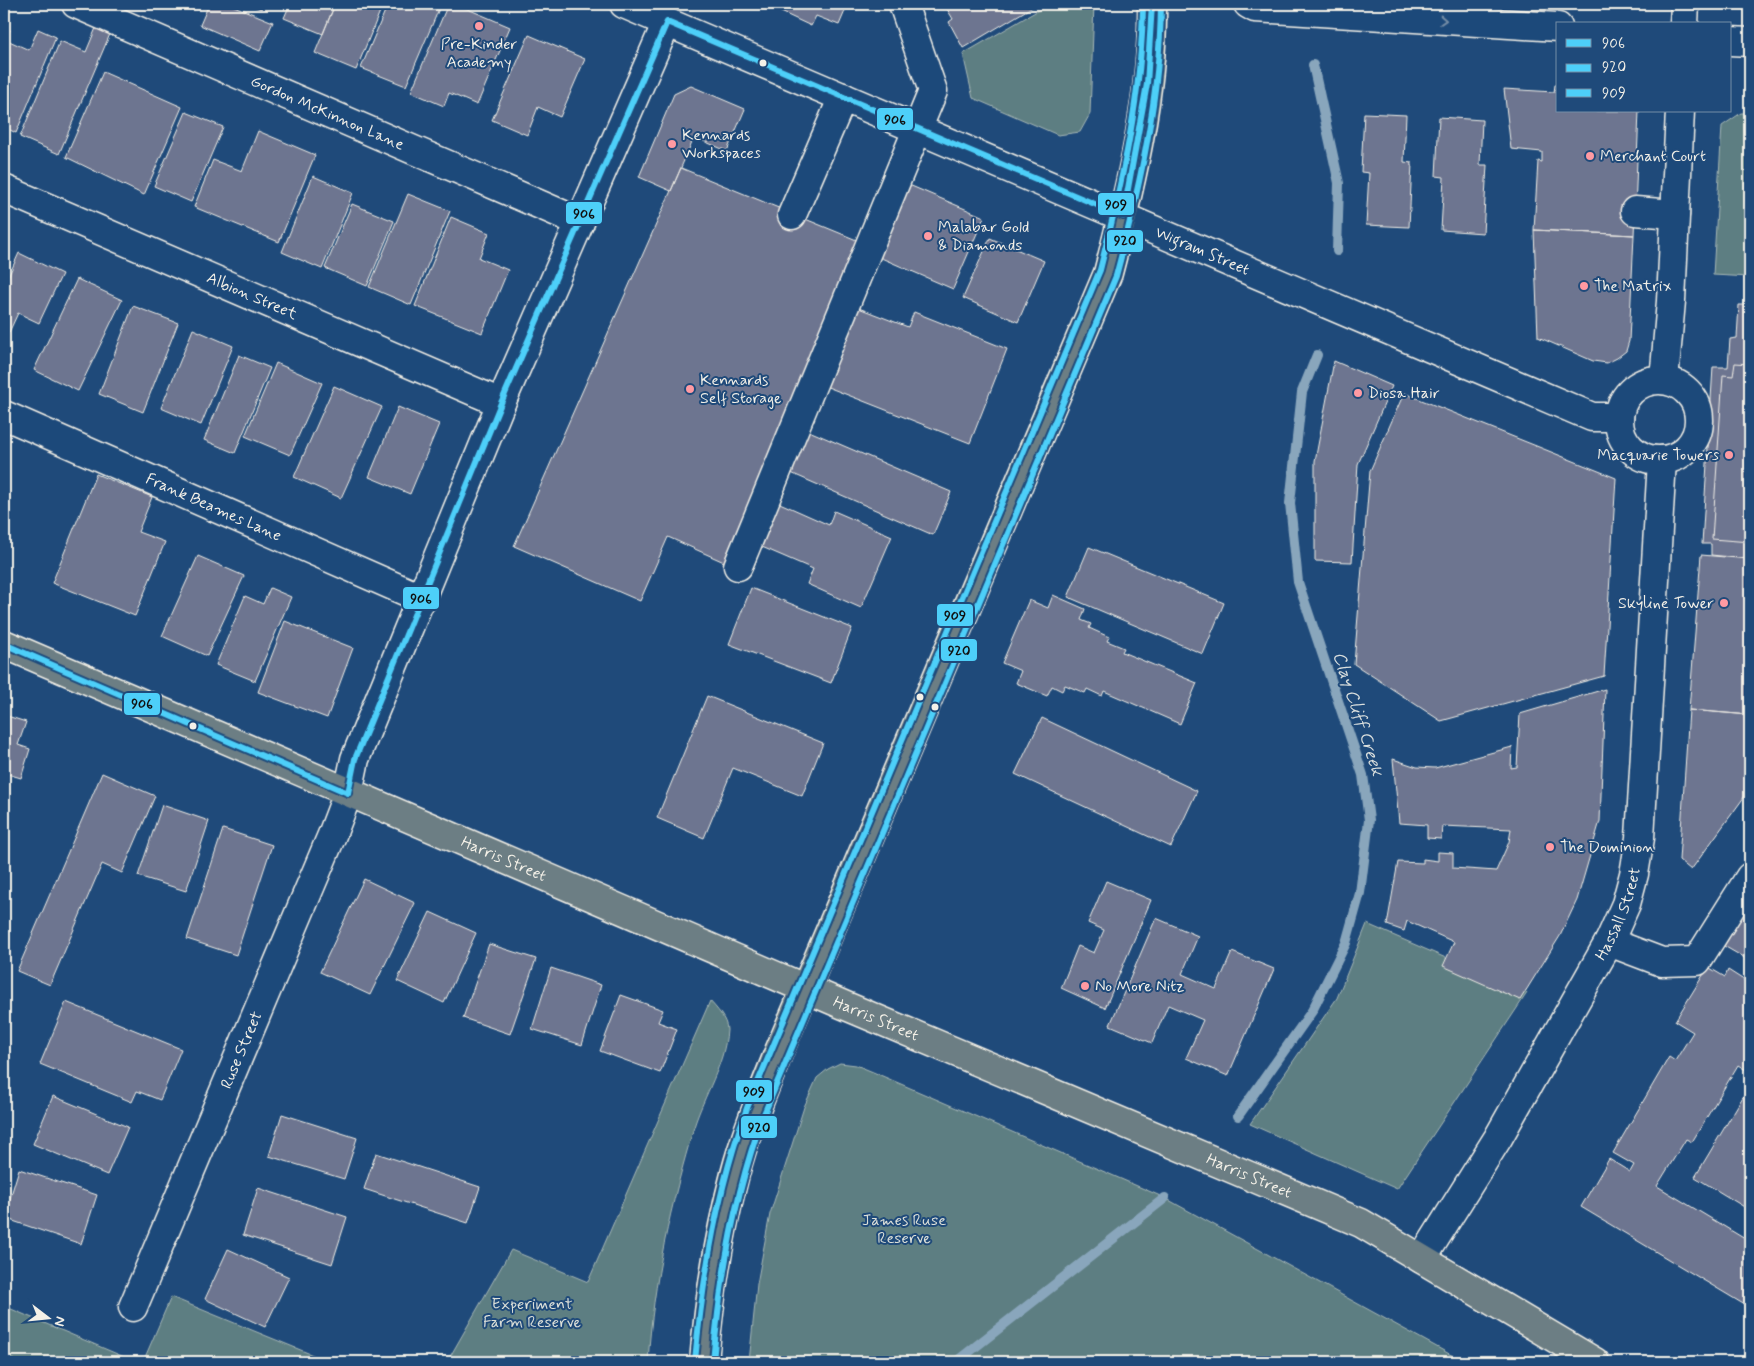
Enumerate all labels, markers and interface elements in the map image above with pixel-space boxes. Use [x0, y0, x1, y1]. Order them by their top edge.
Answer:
one-way arrow [1439, 14, 1447, 25]
marker: Pre-Kinder Academy [473, 20, 485, 32]
legend [1556, 22, 1732, 112]
place label: Pre-Kinder Academy [441, 34, 517, 73]
text: 906 [1602, 34, 1625, 54]
unlabelled marker [758, 58, 768, 68]
text: 920 [1602, 58, 1626, 78]
street label: Gordon McKinnon Lane [247, 70, 408, 155]
text: 909 [1602, 84, 1626, 104]
line badge: 906 [876, 107, 914, 131]
text: 906 [884, 111, 906, 129]
place label: Kennards Workspaces [682, 125, 761, 164]
marker: Kennards Workspaces [666, 138, 678, 150]
place label: Merchant Court [1600, 146, 1706, 167]
marker: Merchant Court [1584, 150, 1596, 162]
line badge: 909 [1097, 192, 1135, 216]
text: 909 [1105, 196, 1127, 214]
line badge: 906 [565, 201, 603, 225]
text: 906 [573, 205, 595, 223]
place label: Malabar Gold & Diamonds [938, 217, 1029, 256]
street label: Wigram Street [1152, 221, 1253, 280]
line badge: 920 [1106, 229, 1144, 253]
marker: Malabar Gold & Diamonds [922, 230, 934, 242]
text: 920 [1114, 232, 1136, 250]
street label: Albion Street [204, 267, 301, 325]
place label: The Matrix [1594, 276, 1672, 297]
marker: The Matrix [1578, 280, 1590, 292]
place label: Kennards Self Storage [700, 370, 782, 409]
marker: Kennards Self Storage [684, 383, 696, 395]
place label: Diosa Hair [1368, 383, 1440, 404]
marker: Diosa Hair [1352, 387, 1364, 399]
place label: Macquarie Towers [1597, 445, 1719, 466]
marker: Macquarie Towers [1723, 449, 1735, 461]
street label: Frank Beames Lane [142, 468, 285, 546]
line badge: 906 [402, 586, 440, 610]
text: 906 [410, 590, 432, 608]
place label: Skyline Tower [1618, 593, 1714, 614]
marker: Skyline Tower [1718, 597, 1730, 609]
line badge: 909 [936, 603, 974, 627]
text: 909 [944, 607, 966, 625]
line badge: 920 [940, 638, 978, 662]
text: 920 [948, 642, 970, 660]
water label: Clay Cliff Creek [1327, 649, 1390, 780]
line badge: 906 [123, 692, 161, 716]
unlabelled marker [915, 692, 925, 702]
text: 906 [131, 695, 153, 713]
unlabelled marker [930, 702, 940, 712]
unlabelled marker [188, 721, 198, 731]
street label: Harris Street [458, 831, 550, 886]
place label: The Dominion [1560, 837, 1655, 858]
marker: The Dominion [1544, 841, 1556, 853]
street label: Hassall Street [1590, 865, 1646, 964]
place label: No More Nitz [1095, 976, 1184, 997]
marker: No More Nitz [1079, 980, 1091, 992]
street label: Harris Street [830, 991, 922, 1046]
street label: Ruse Street [216, 1008, 267, 1092]
line badge: 909 [735, 1079, 773, 1103]
text: 909 [743, 1083, 765, 1101]
line badge: 920 [740, 1115, 778, 1139]
text: 920 [748, 1119, 770, 1137]
street label: Harris Street [1203, 1149, 1295, 1203]
park label: James Ruse Reserve [862, 1210, 946, 1249]
north arrow [22, 1294, 72, 1344]
park label: Experiment Farm Reserve [483, 1294, 581, 1333]
text: N [50, 1314, 69, 1328]

